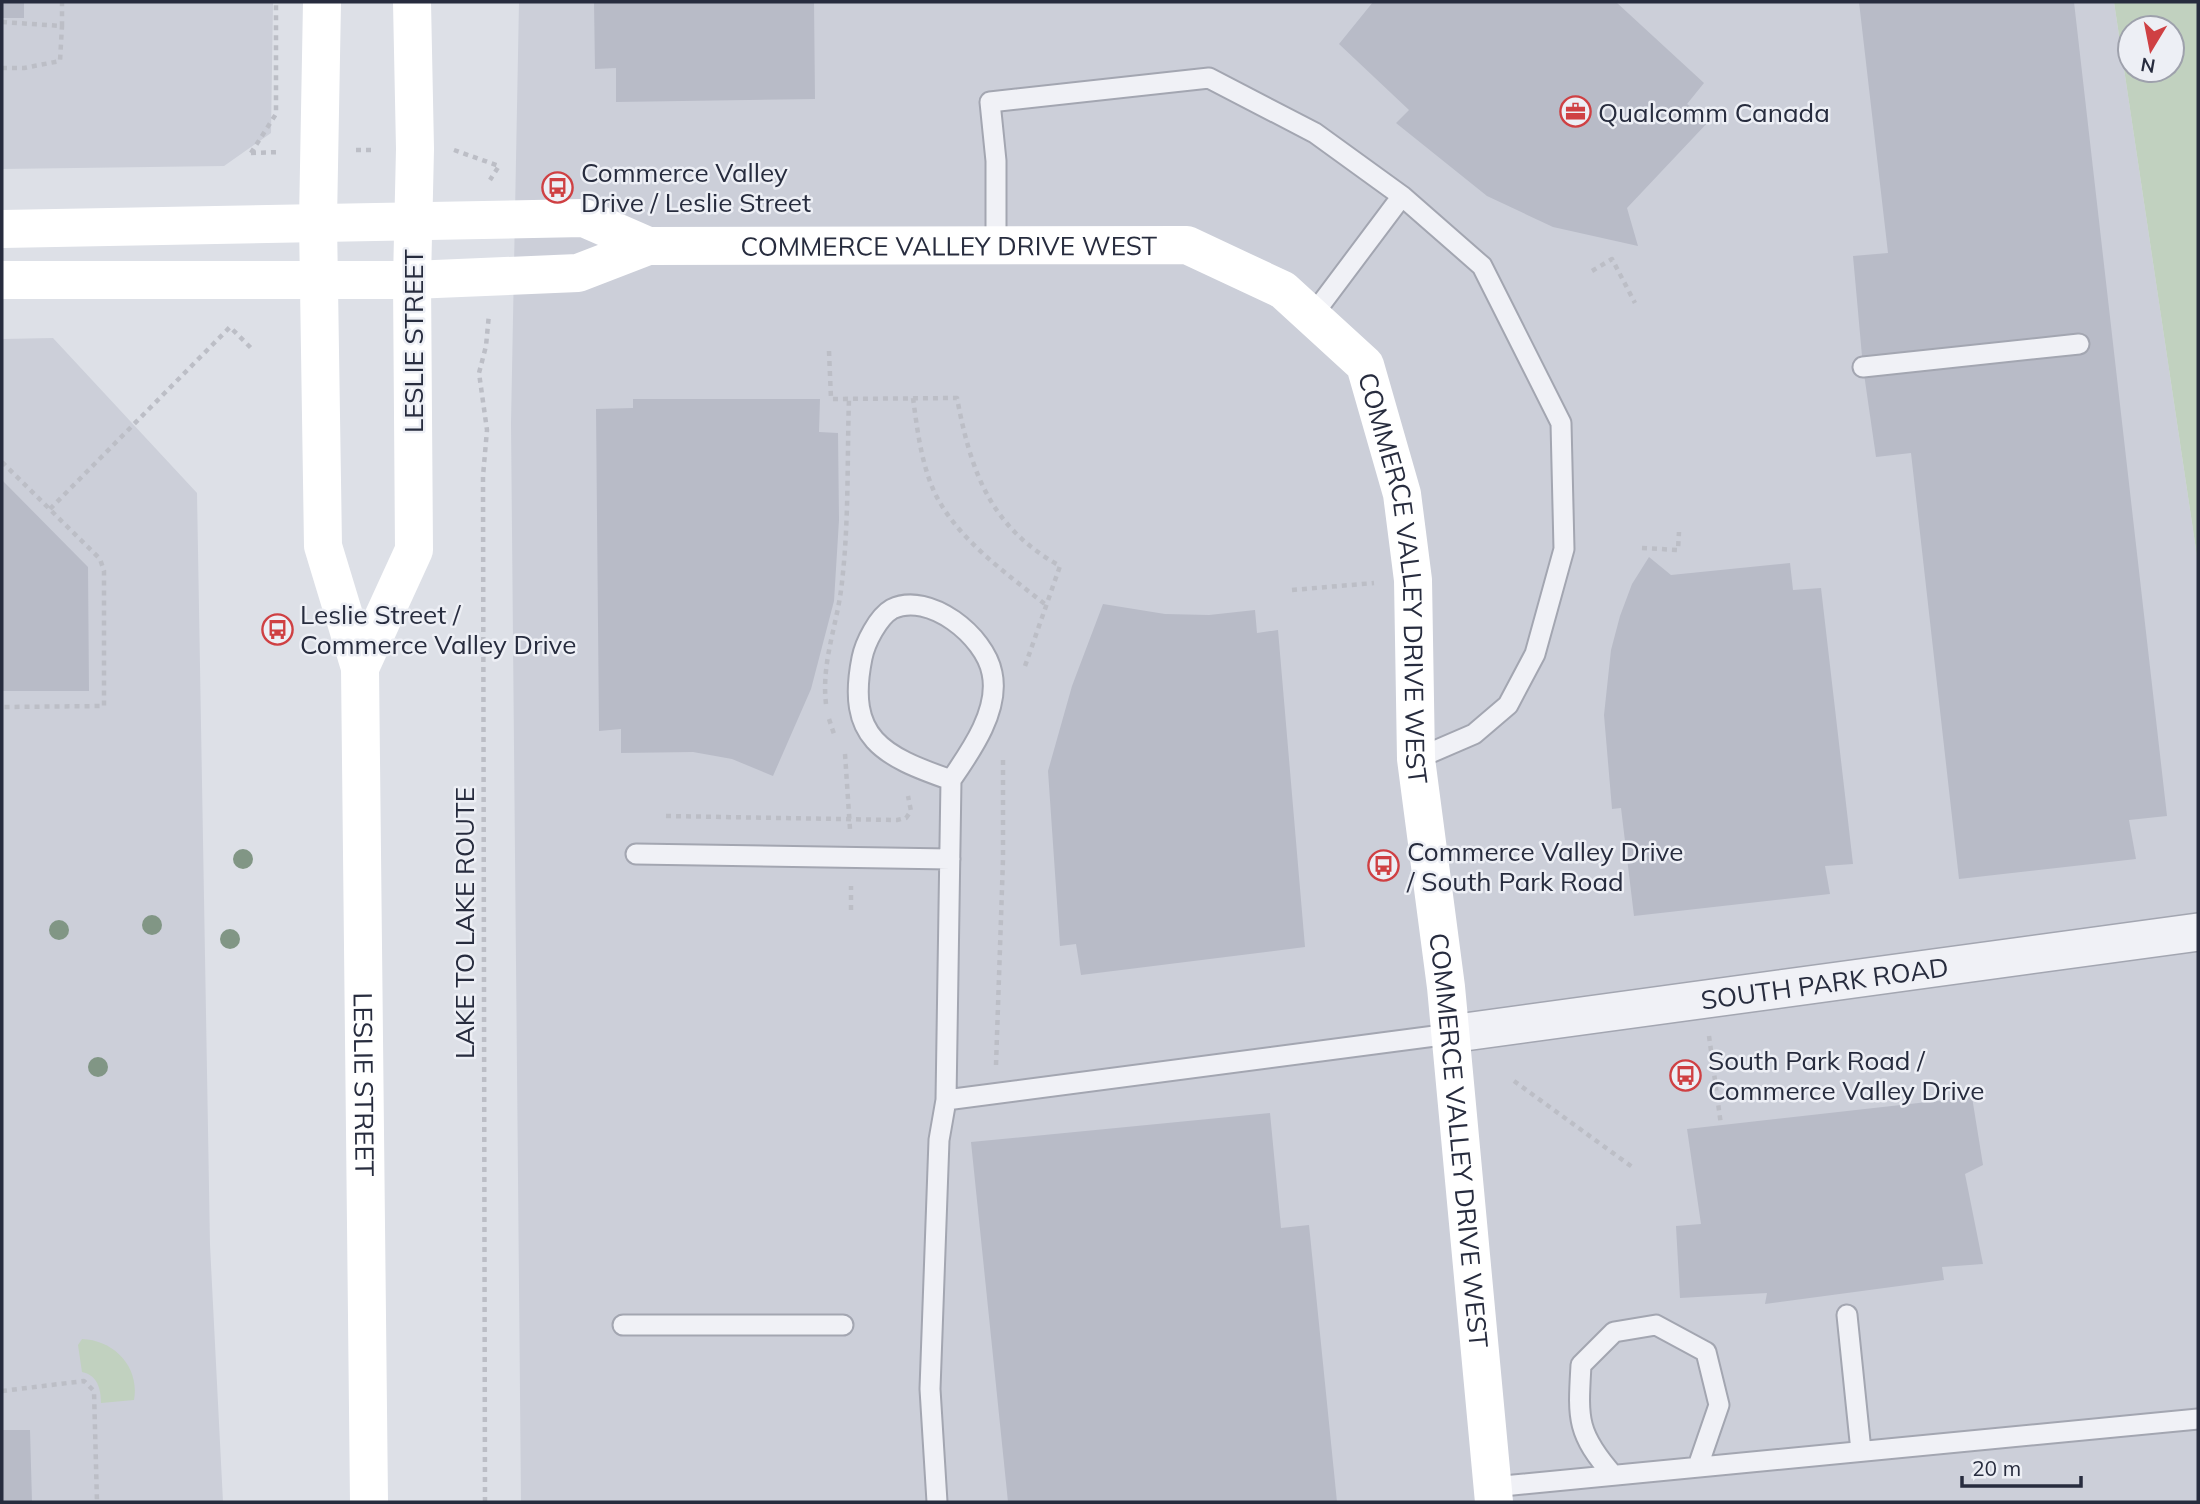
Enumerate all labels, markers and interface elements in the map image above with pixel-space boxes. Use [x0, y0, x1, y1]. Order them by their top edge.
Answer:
north arrow [2116, 14, 2186, 84]
text: N [2139, 53, 2157, 79]
office icon: Qualcomm Canada [1558, 95, 1592, 129]
place label: Qualcomm Canada [1598, 96, 1830, 129]
place label: Commerce Valley Drive / Leslie Street [581, 156, 811, 219]
bus stop icon: Commerce Valley Drive / Leslie Street [541, 170, 575, 204]
street label: COMMERCE VALLEY DRIVE WEST [740, 229, 1158, 262]
street label: LESLIE STREET [397, 249, 430, 433]
street label: COMMERCE VALLEY DRIVE WEST [1351, 368, 1436, 786]
place label: Leslie Street / Commerce Valley Drive [300, 598, 576, 661]
bus stop icon: Leslie Street / Commerce Valley Drive [260, 612, 294, 646]
street label: LAKE TO LAKE ROUTE [448, 787, 481, 1059]
place label: Commerce Valley Drive / South Park Road [1406, 835, 1683, 898]
bus stop icon: Commerce Valley Drive / South Park Road [1367, 849, 1401, 883]
street label: COMMERCE VALLEY DRIVE WEST [1423, 931, 1496, 1349]
street label: SOUTH PARK ROAD [1699, 950, 1950, 1016]
street label: LESLIE STREET [347, 992, 382, 1177]
place label: South Park Road / Commerce Valley Drive [1708, 1044, 1984, 1107]
bus stop icon: South Park Road / Commerce Valley Drive [1668, 1058, 1702, 1092]
scale bar [1962, 1444, 2081, 1488]
text: 20 m [1972, 1455, 2021, 1481]

